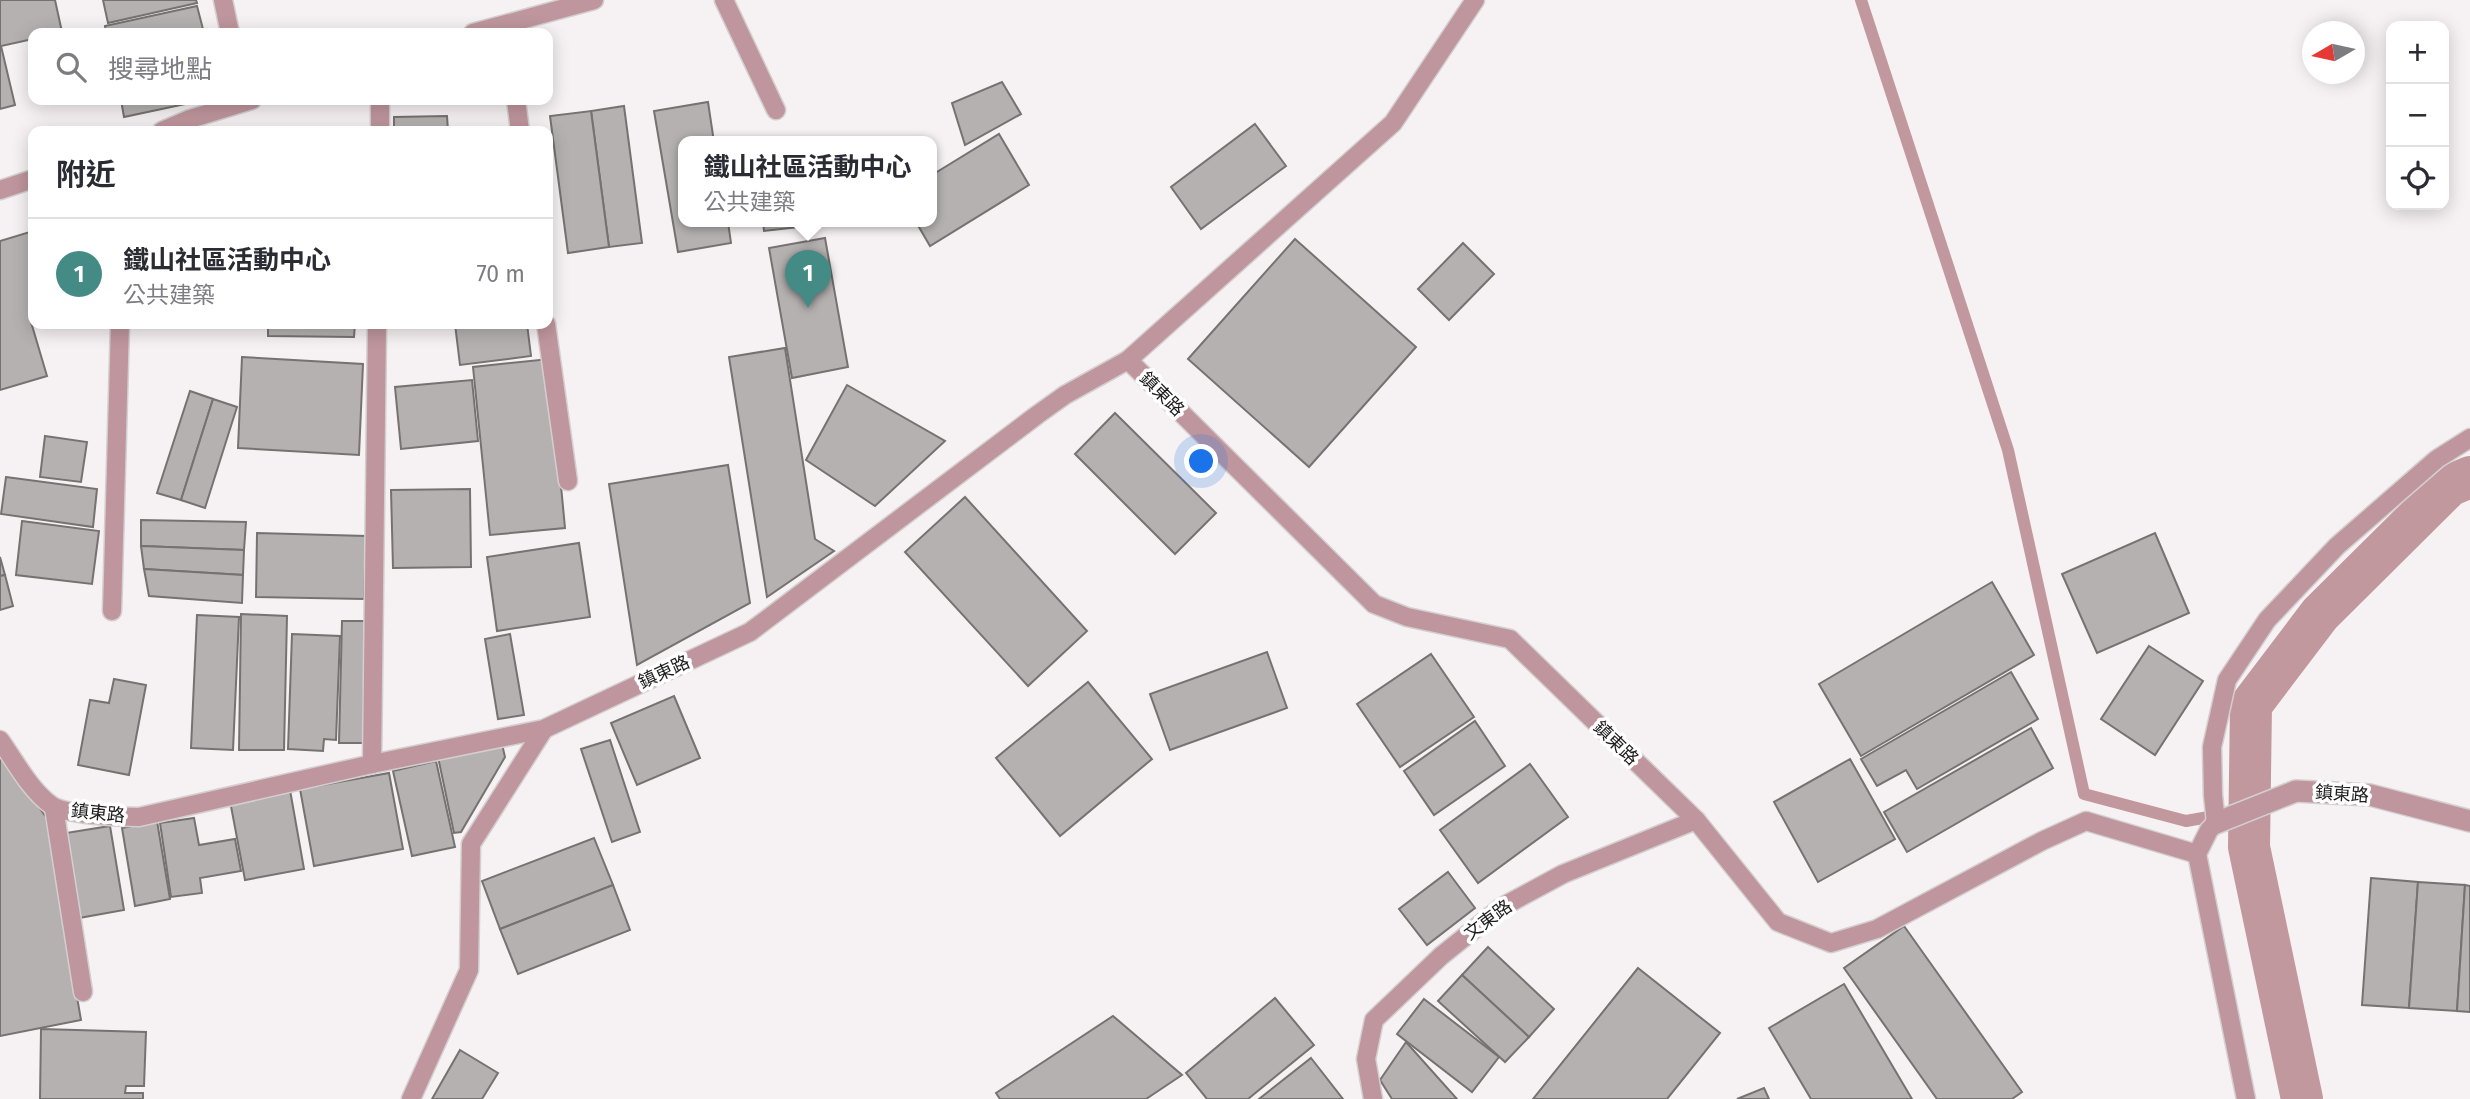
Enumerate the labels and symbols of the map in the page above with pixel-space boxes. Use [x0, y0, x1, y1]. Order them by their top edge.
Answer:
north arrow [2302, 21, 2365, 84]
pin: 1 [785, 250, 831, 308]
street label: 鎮東路 [1135, 367, 1189, 421]
your location [1184, 444, 1218, 478]
street label: 鎮東路 [635, 651, 693, 693]
street label: 鎮東路 [1589, 716, 1643, 770]
street label: 鎮東路 [2314, 781, 2370, 807]
street label: 鎮東路 [70, 799, 126, 827]
street label: 文東路 [1460, 895, 1516, 945]

